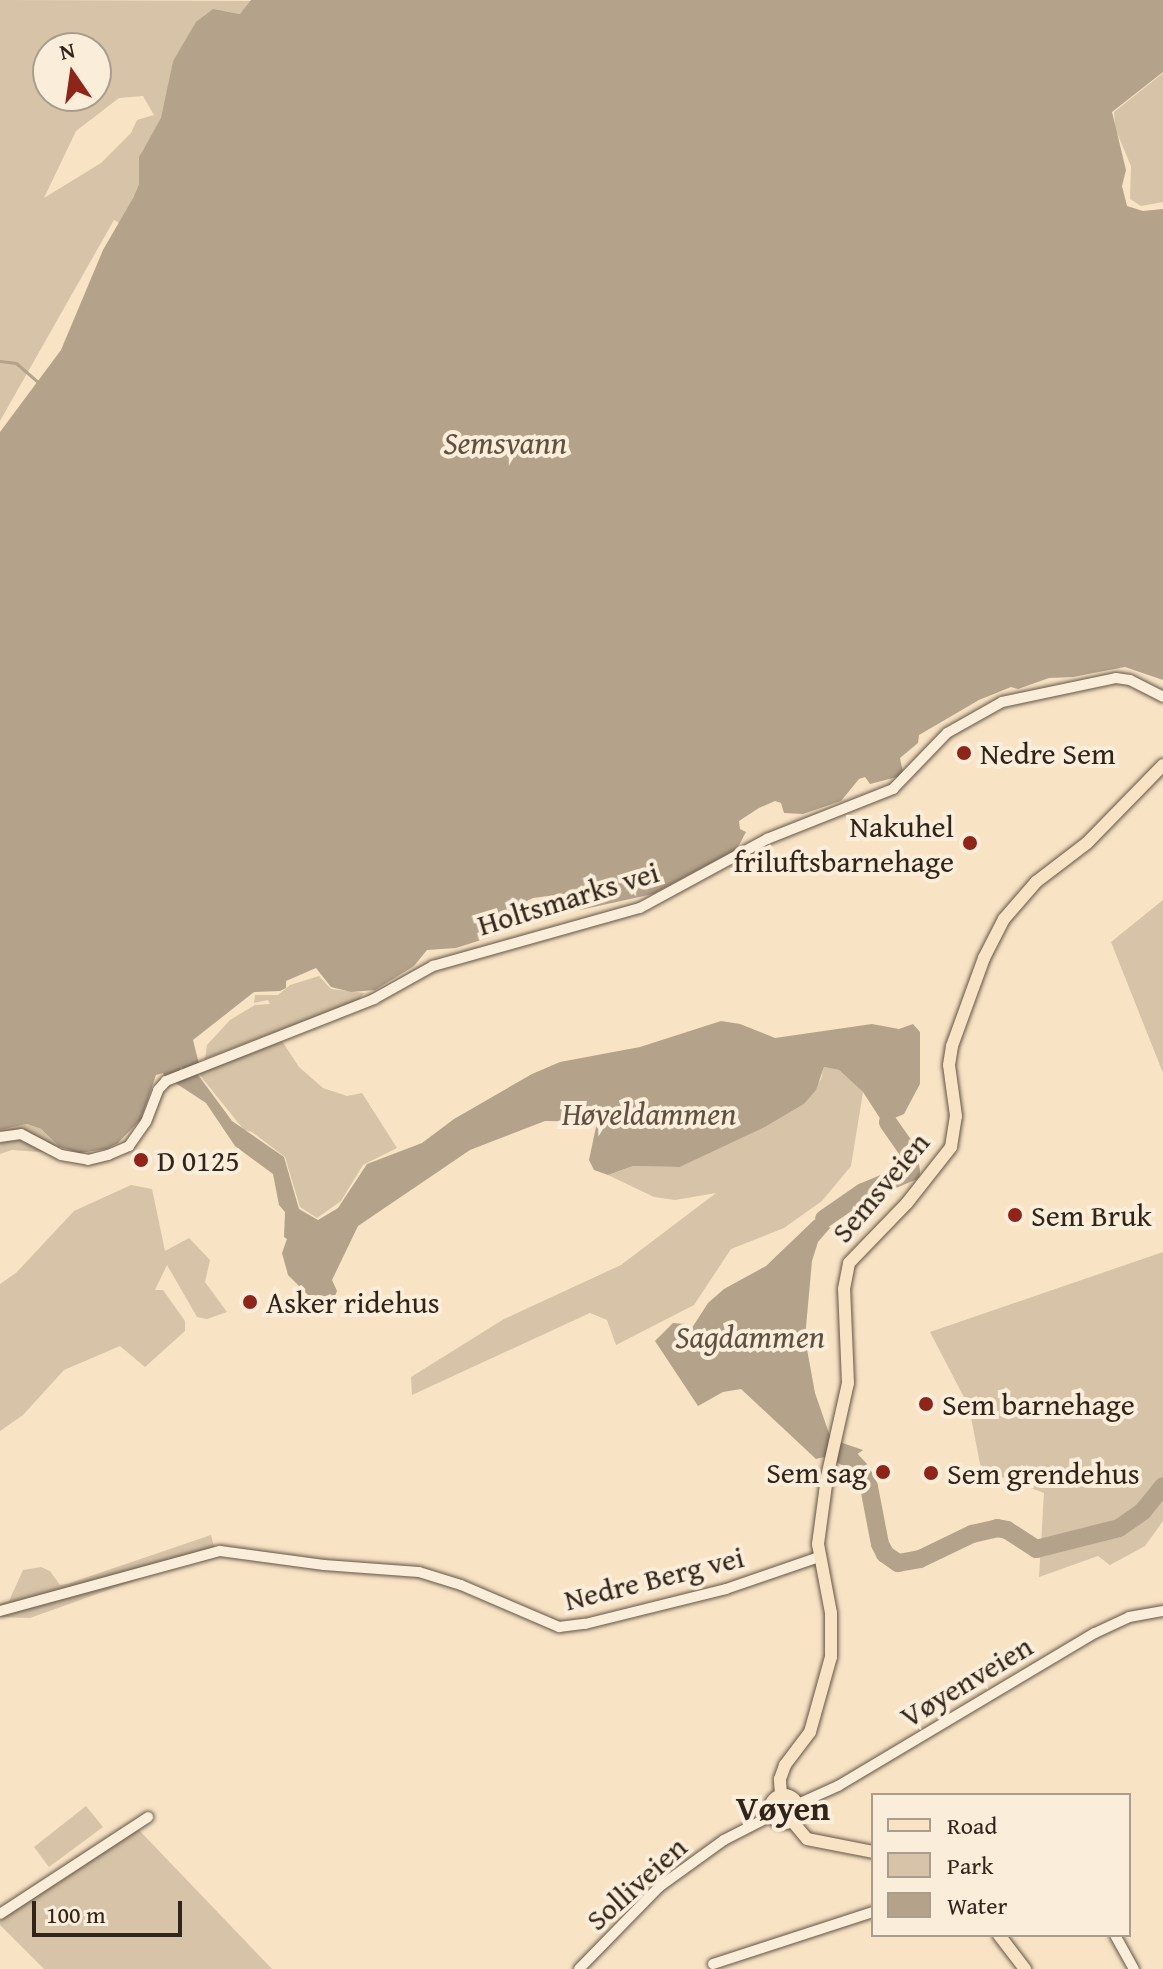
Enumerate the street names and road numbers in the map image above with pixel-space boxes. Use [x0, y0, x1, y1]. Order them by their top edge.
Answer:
street label: Holtsmarks vei [473, 853, 663, 943]
street label: Semsveien [824, 1125, 936, 1249]
street label: Nedre Berg vei [560, 1538, 748, 1618]
street label: Vøyenveien [893, 1627, 1039, 1735]
street label: Solliveien [578, 1829, 694, 1937]

